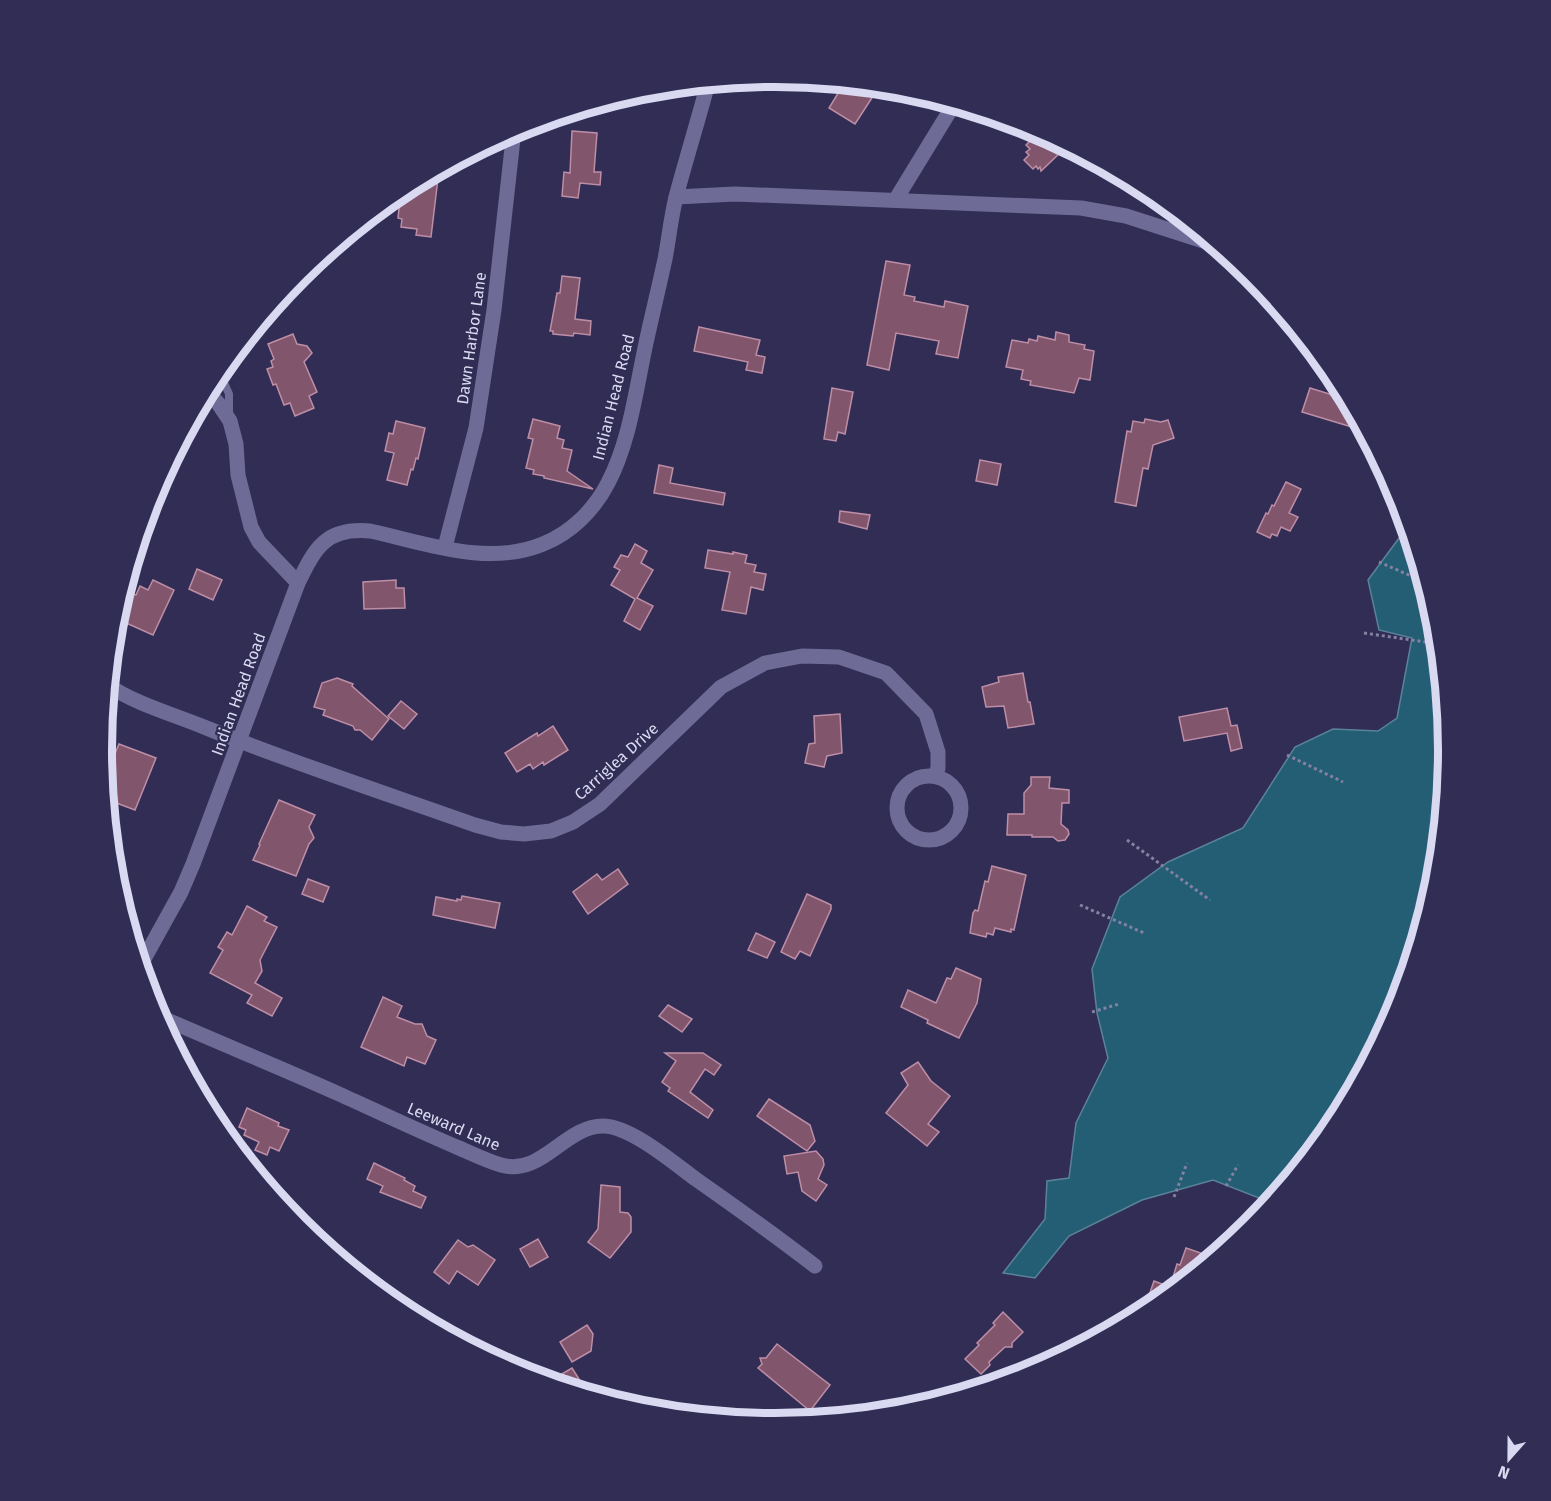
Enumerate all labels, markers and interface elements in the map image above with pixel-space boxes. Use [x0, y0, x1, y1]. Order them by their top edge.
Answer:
street label: Dawn Harbor Lane [453, 271, 490, 405]
street label: Indian Head Road [589, 332, 638, 462]
street label: Indian Head Road [207, 630, 270, 758]
street label: Carriglea Drive [570, 719, 662, 804]
street label: Leeward Lane [404, 1098, 503, 1155]
north arrow [1479, 1429, 1539, 1489]
text: N [1495, 1462, 1512, 1483]

